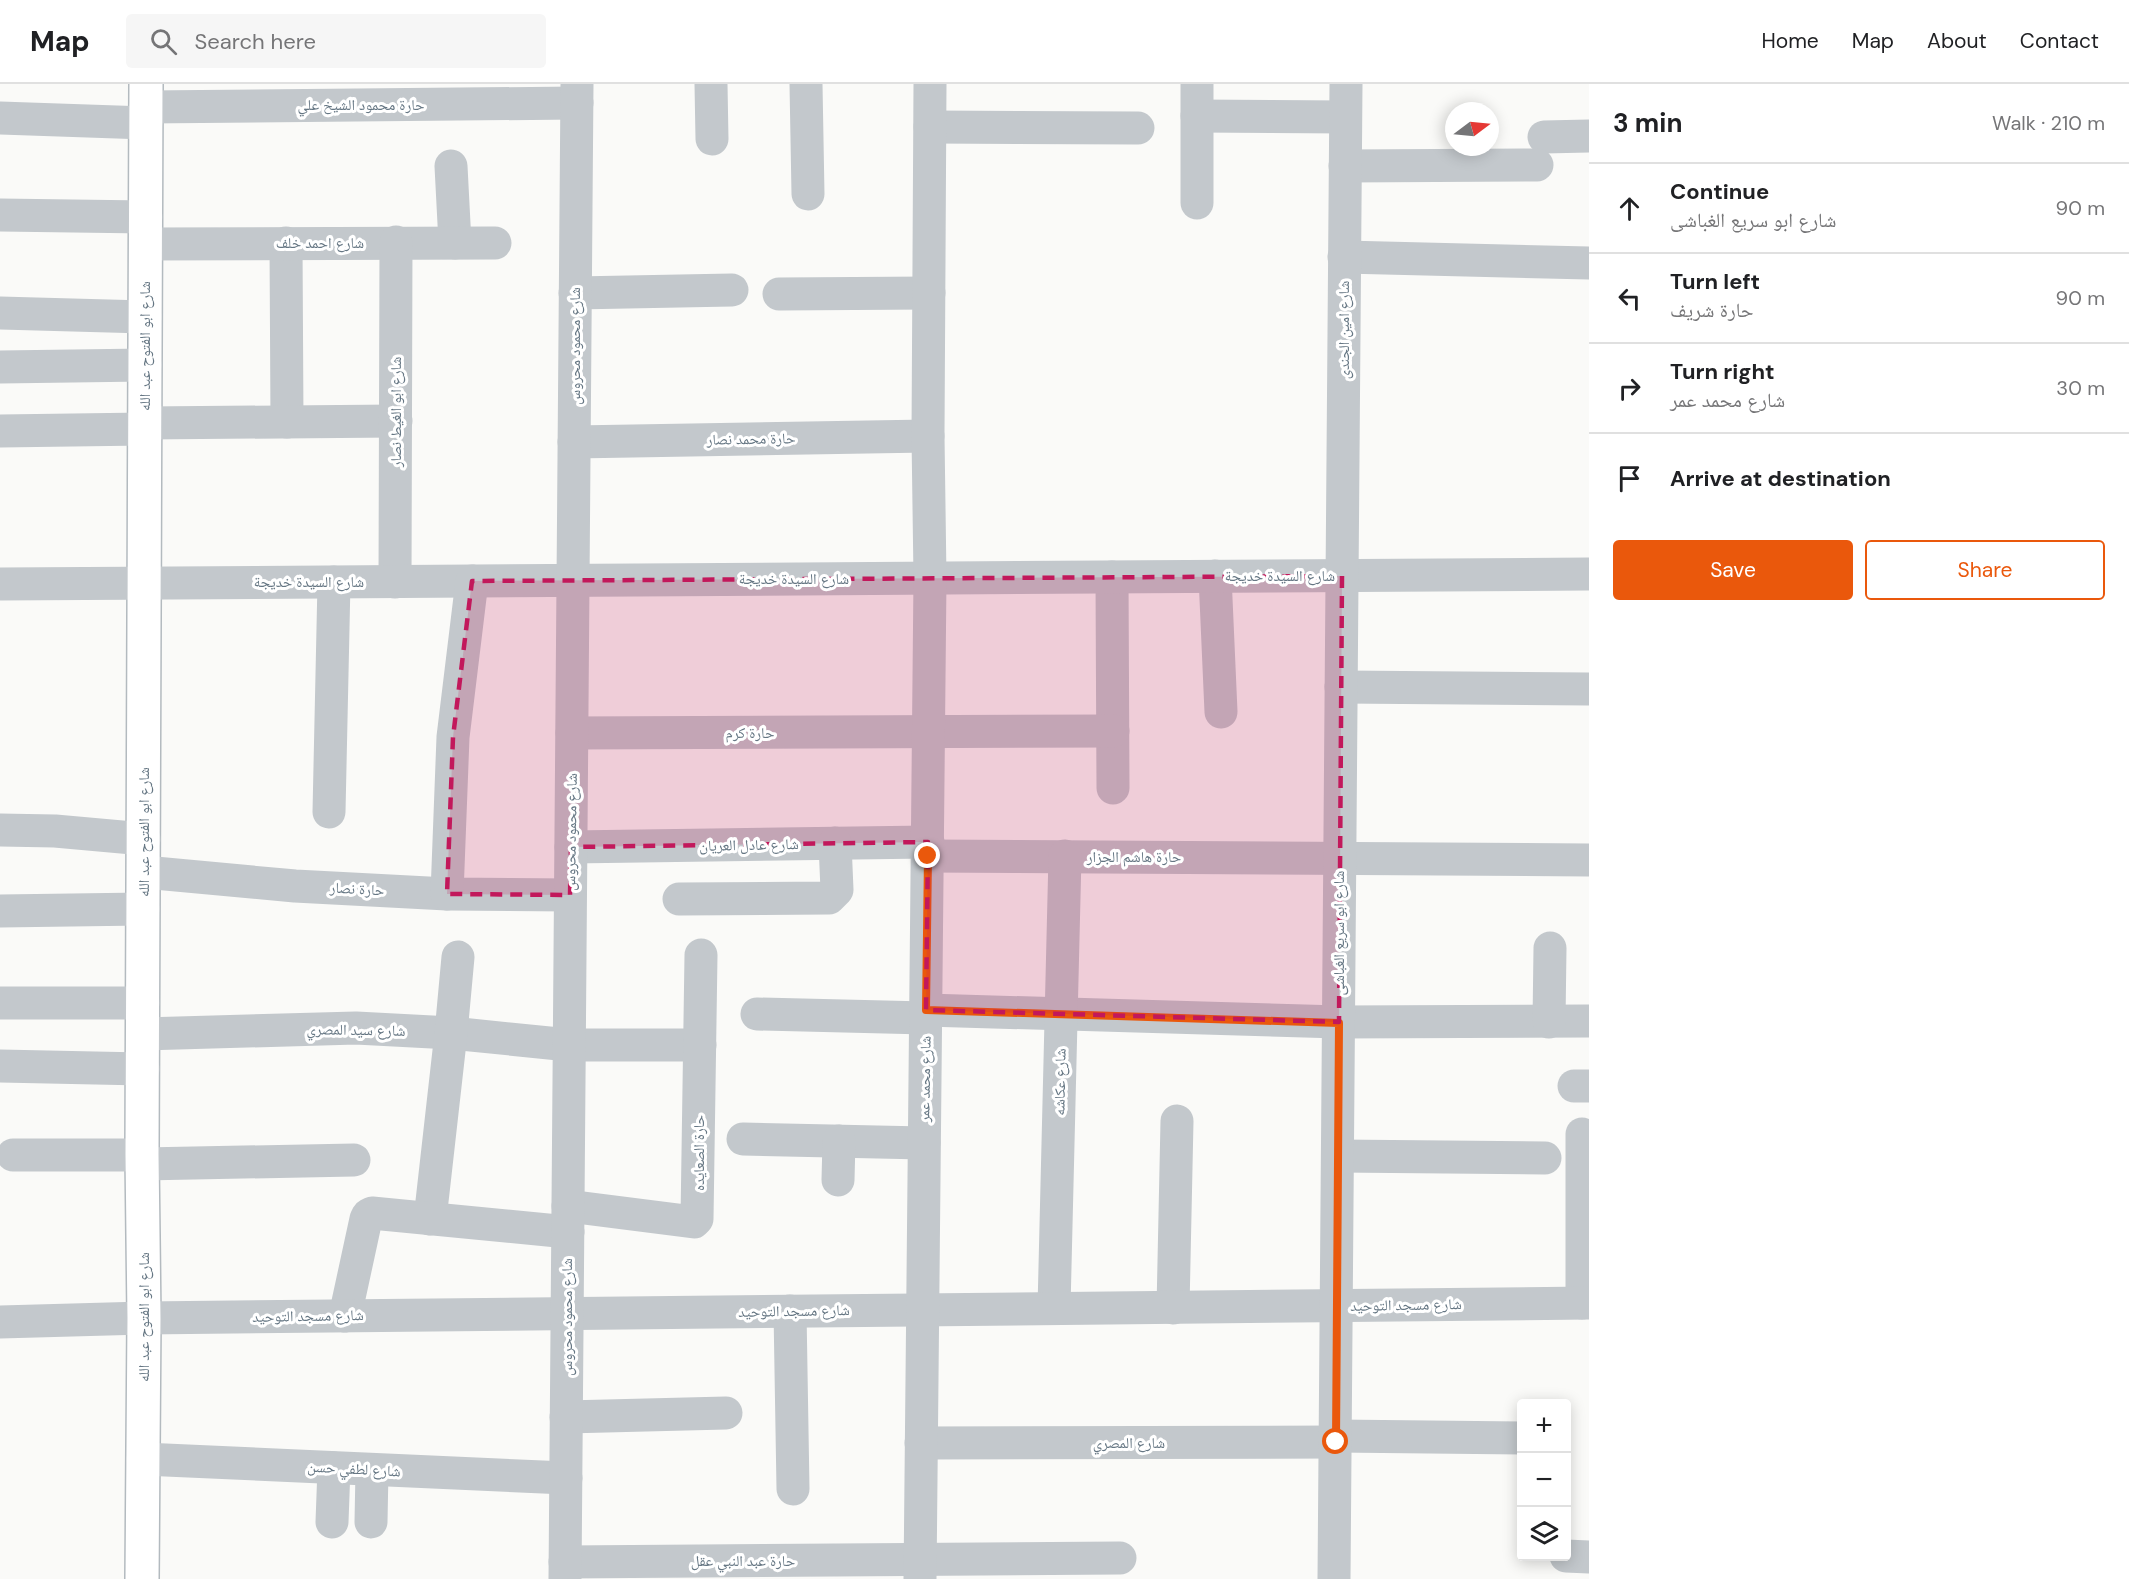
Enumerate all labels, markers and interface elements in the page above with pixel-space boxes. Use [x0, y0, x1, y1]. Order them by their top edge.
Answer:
search box [126, 14, 546, 68]
text: Map [30, 23, 90, 60]
icon: search [147, 25, 180, 58]
text: Search here [195, 27, 316, 56]
text: Home [1761, 27, 1819, 55]
text: Map [1852, 27, 1894, 55]
text: About [1927, 27, 1987, 55]
text: Contact [2020, 27, 2099, 55]
street label: حارة محمود الشيخ علي [297, 95, 425, 117]
north arrow [1445, 102, 1499, 156]
text: 3 min [1613, 106, 1682, 140]
text: Walk · 210 m [1992, 110, 2105, 136]
text: Continue [1670, 177, 1769, 206]
icon: ahead [1613, 192, 1646, 225]
text: 90 m [2056, 195, 2105, 221]
text: شارع ابو سريع الغباشى [1670, 207, 1836, 233]
street label: شارع احمد خلف [276, 233, 364, 253]
text: Turn left [1670, 267, 1760, 296]
street label: شارع ابو الفتوح عبد الله [135, 281, 155, 411]
street label: شارع امين الجندى [1334, 281, 1354, 379]
icon: left [1613, 282, 1646, 315]
text: 90 m [2056, 285, 2105, 311]
street label: شارع محمود محروس [565, 287, 585, 405]
text: حارة شريف [1670, 297, 1753, 323]
street label: شارع ابو الغيط نصار [386, 357, 406, 468]
text: Turn right [1670, 357, 1775, 386]
icon: right [1613, 372, 1646, 405]
text: 30 m [2056, 375, 2105, 401]
text: شارع محمد عمر [1670, 387, 1785, 413]
street label: حارة محمد نصار [705, 428, 796, 450]
icon: arrive [1613, 462, 1646, 495]
text: Arrive at destination [1670, 464, 1891, 493]
button: Save [1613, 540, 1853, 600]
button: Share [1865, 540, 2105, 600]
street label: شارع السيدة خديجة [1225, 566, 1335, 586]
street label: شارع السيدة خديجة [739, 569, 849, 589]
street label: شارع السيدة خديجة [254, 572, 364, 592]
street label: حارة كرم [726, 723, 775, 743]
street label: شارع ابو الفتوح عبد الله [134, 767, 154, 897]
street label: شارع محمود محروس [560, 773, 582, 891]
street label: شارع عادل العريان [699, 834, 799, 856]
route end [914, 842, 940, 868]
street label: حارة هاشم الجزار [1086, 847, 1182, 867]
street label: شارع ابو سريع الغباشى [1329, 871, 1349, 995]
street label: حارة نصار [328, 878, 385, 900]
street label: شارع سيد المصري [306, 1019, 406, 1043]
street label: شارع محمد عمر [914, 1035, 936, 1123]
street label: شارع عكاشه [1049, 1048, 1071, 1116]
street label: حارة الصعايده [689, 1115, 709, 1191]
street label: شارع ابو الفتوح عبد الله [134, 1252, 154, 1382]
street label: شارع محمود محروس [557, 1258, 577, 1376]
street label: شارع مسجد التوحيد [1350, 1294, 1462, 1316]
street label: شارع مسجد التوحيد [738, 1300, 850, 1322]
street label: شارع مسجد التوحيد [252, 1305, 364, 1327]
map controls [1517, 1399, 1571, 1561]
button: + [1517, 1399, 1571, 1453]
route start [1322, 1428, 1348, 1454]
street label: شارع المصري [1093, 1433, 1165, 1455]
button: − [1517, 1453, 1571, 1507]
street label: شارع لطفي حسن [307, 1457, 401, 1483]
button: layers [1517, 1507, 1571, 1561]
street label: حارة عبد النبي عقل [691, 1551, 796, 1573]

